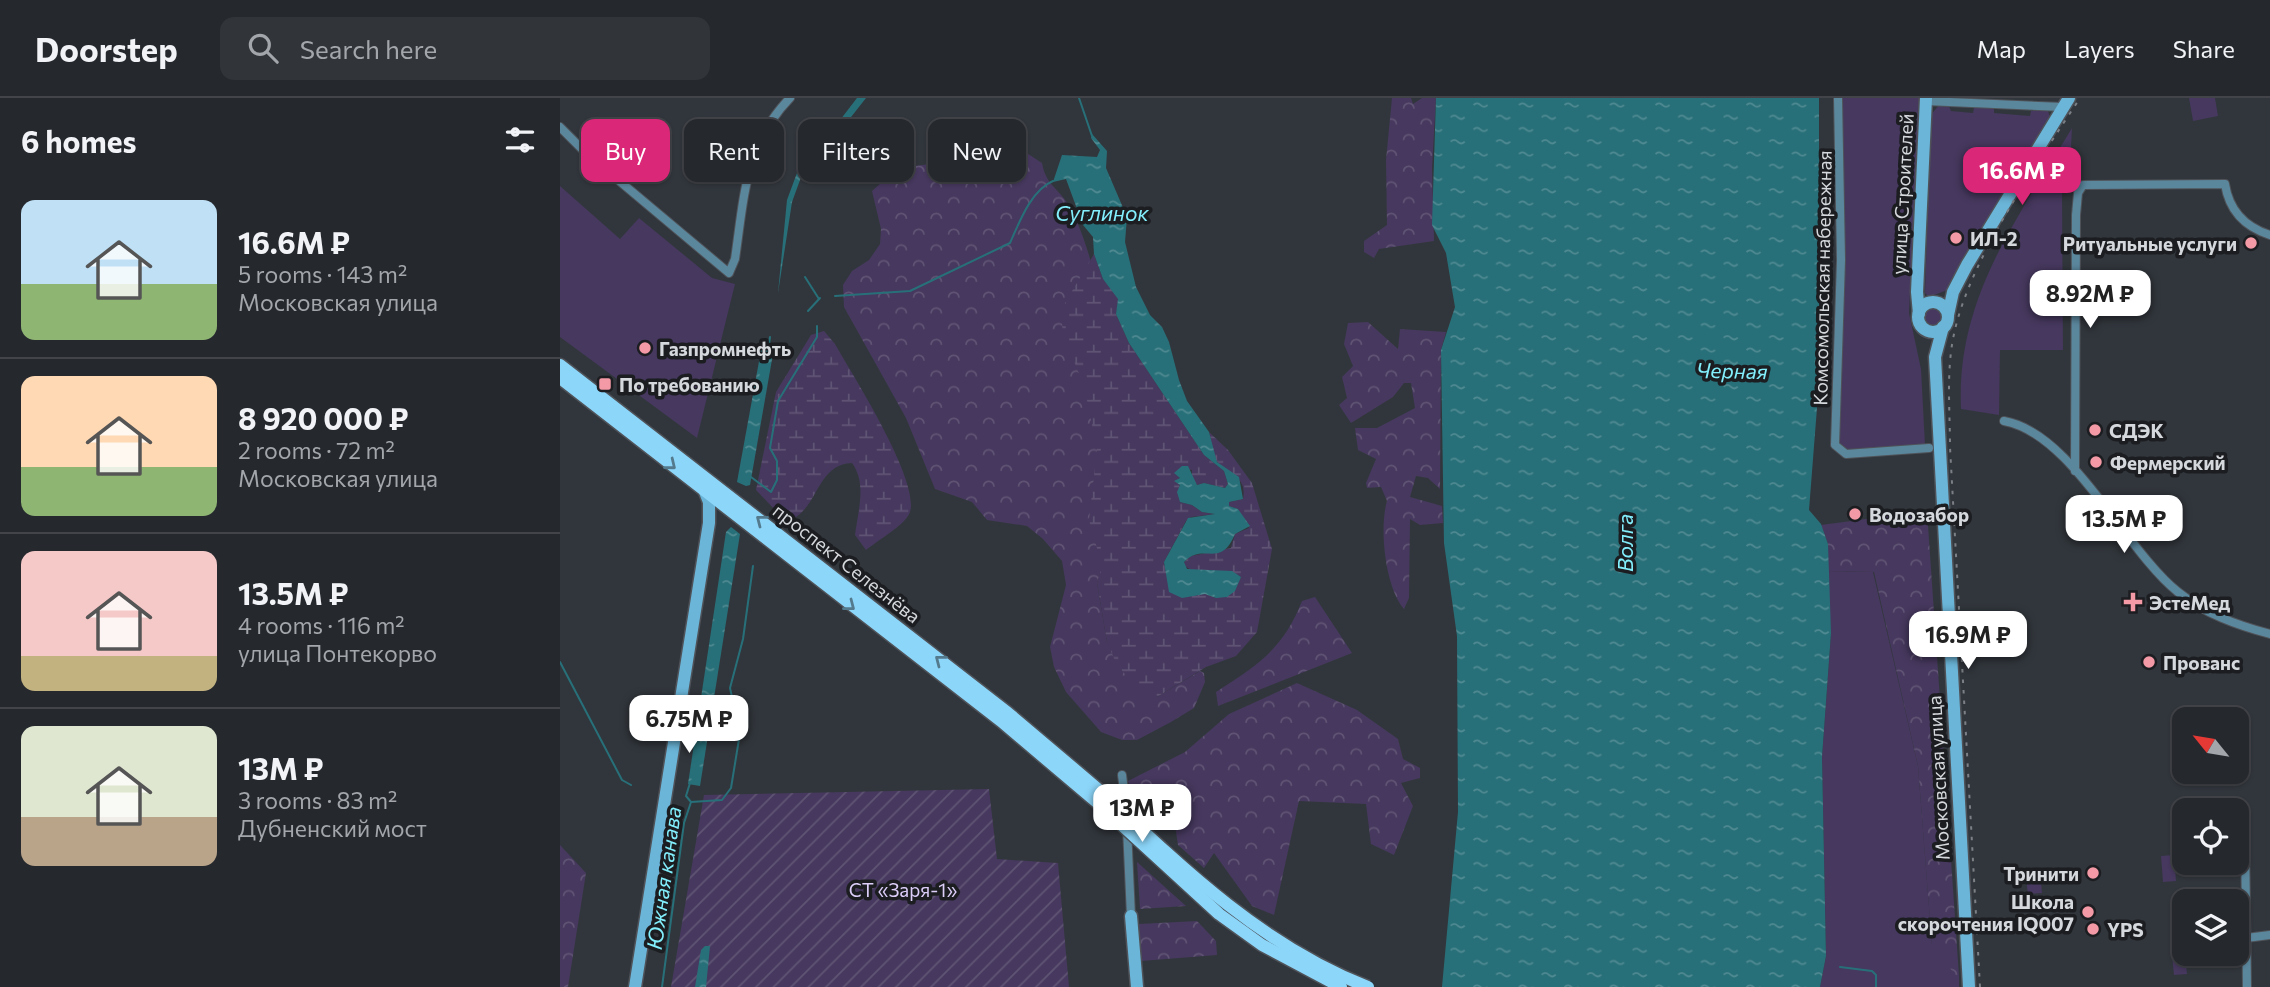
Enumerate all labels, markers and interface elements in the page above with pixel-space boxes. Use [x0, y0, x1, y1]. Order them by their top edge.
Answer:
search box [220, 17, 710, 80]
text: Doorstep [35, 28, 178, 69]
icon: search [244, 29, 282, 67]
text: Search here [300, 33, 437, 64]
text: Map [1977, 34, 2026, 63]
text: Layers [2064, 34, 2135, 63]
text: Share [2173, 34, 2235, 63]
street label: улица Строителей [1886, 113, 1918, 275]
chip: Buy [581, 119, 670, 182]
chip: Rent [684, 119, 784, 182]
chip: Filters [798, 119, 914, 182]
chip: New [928, 119, 1026, 182]
icon: filters [501, 121, 539, 159]
text: 6 homes [21, 122, 136, 159]
pin: 16.6M ₽ [1957, 148, 2087, 207]
street label: Комсомольская набережная [1808, 150, 1836, 406]
text: 16.6M ₽ [1979, 156, 2065, 184]
water label: Суглинок [1055, 200, 1150, 225]
text: 16.6M ₽ [238, 223, 350, 260]
place label: ИЛ-2 [1970, 227, 2018, 250]
icon: home [77, 228, 161, 312]
marker: ИЛ-2 [1948, 230, 1964, 246]
place label: Ритуальные услуги [2063, 232, 2237, 255]
marker: Ритуальные услуги [2243, 235, 2259, 251]
text: 5 rooms · 143 m² [238, 260, 407, 288]
pin: 8.92M ₽ [2025, 271, 2155, 330]
text: 8.92M ₽ [2046, 279, 2134, 307]
text: Московская улица [238, 288, 438, 316]
place label: Газпромнефть [659, 337, 791, 360]
marker: Газпромнефть [637, 340, 653, 356]
water label: Черная [1696, 357, 1768, 383]
place label: По требованию [619, 373, 760, 396]
marker: По требованию [597, 376, 613, 392]
text: 8 920 000 ₽ [238, 399, 408, 436]
icon: home [77, 404, 161, 488]
place label: СДЭК [2109, 419, 2164, 442]
marker: СДЭК [2087, 422, 2103, 438]
text: 2 rooms · 72 m² [238, 436, 395, 464]
place label: Фермерский [2110, 451, 2226, 474]
marker: Фермерский [2088, 454, 2104, 470]
one-way arrow [664, 457, 676, 470]
text: Московская улица [238, 464, 438, 492]
pin: 13.5M ₽ [2059, 496, 2189, 555]
street label: проспект Селезнёва [769, 498, 925, 628]
place label: Водозабор [1869, 503, 1969, 526]
text: 13.5M ₽ [2082, 504, 2166, 532]
marker: Водозабор [1847, 506, 1863, 522]
water label: Волга [1612, 514, 1637, 572]
one-way arrow [756, 515, 768, 528]
text: 13.5M ₽ [238, 574, 348, 611]
icon: home [77, 579, 161, 663]
place label: ЭстеМед [2149, 591, 2231, 614]
marker: ЭстеМед [2123, 592, 2143, 612]
one-way arrow [843, 597, 855, 610]
text: 4 rooms · 116 m² [238, 611, 405, 639]
pin: 16.9M ₽ [1903, 612, 2033, 671]
text: 16.9M ₽ [1925, 620, 2011, 648]
text: улица Понтекорво [238, 639, 437, 667]
place label: Прованс [2163, 651, 2240, 674]
marker: Прованс [2141, 654, 2157, 670]
one-way arrow [935, 655, 948, 668]
street label: Московская улица [1922, 695, 1954, 861]
pin: 6.75M ₽ [624, 696, 754, 755]
text: 6.75M ₽ [645, 704, 733, 732]
north arrow [2172, 707, 2249, 784]
map controls [2172, 707, 2249, 966]
text: 13M ₽ [238, 749, 323, 786]
icon: home [77, 754, 161, 838]
pin: 13M ₽ [1093, 784, 1191, 844]
text: 3 rooms · 83 m² [238, 786, 397, 814]
text: 13M ₽ [1109, 793, 1175, 821]
button: locate [2172, 798, 2249, 875]
water label: Южная канава [641, 805, 685, 951]
text: Дубненский мост [238, 814, 427, 842]
place label: Тринити [2003, 862, 2079, 885]
marker: Тринити [2085, 865, 2101, 881]
park label: СТ «Заря-1» [849, 878, 957, 901]
button: layers [2172, 889, 2249, 966]
place label: Школа скорочтения IQ007 [1898, 890, 2074, 935]
marker: Школа скорочтения IQ007 [2080, 904, 2096, 920]
place label: YPS [2107, 918, 2144, 941]
marker: YPS [2085, 921, 2101, 937]

